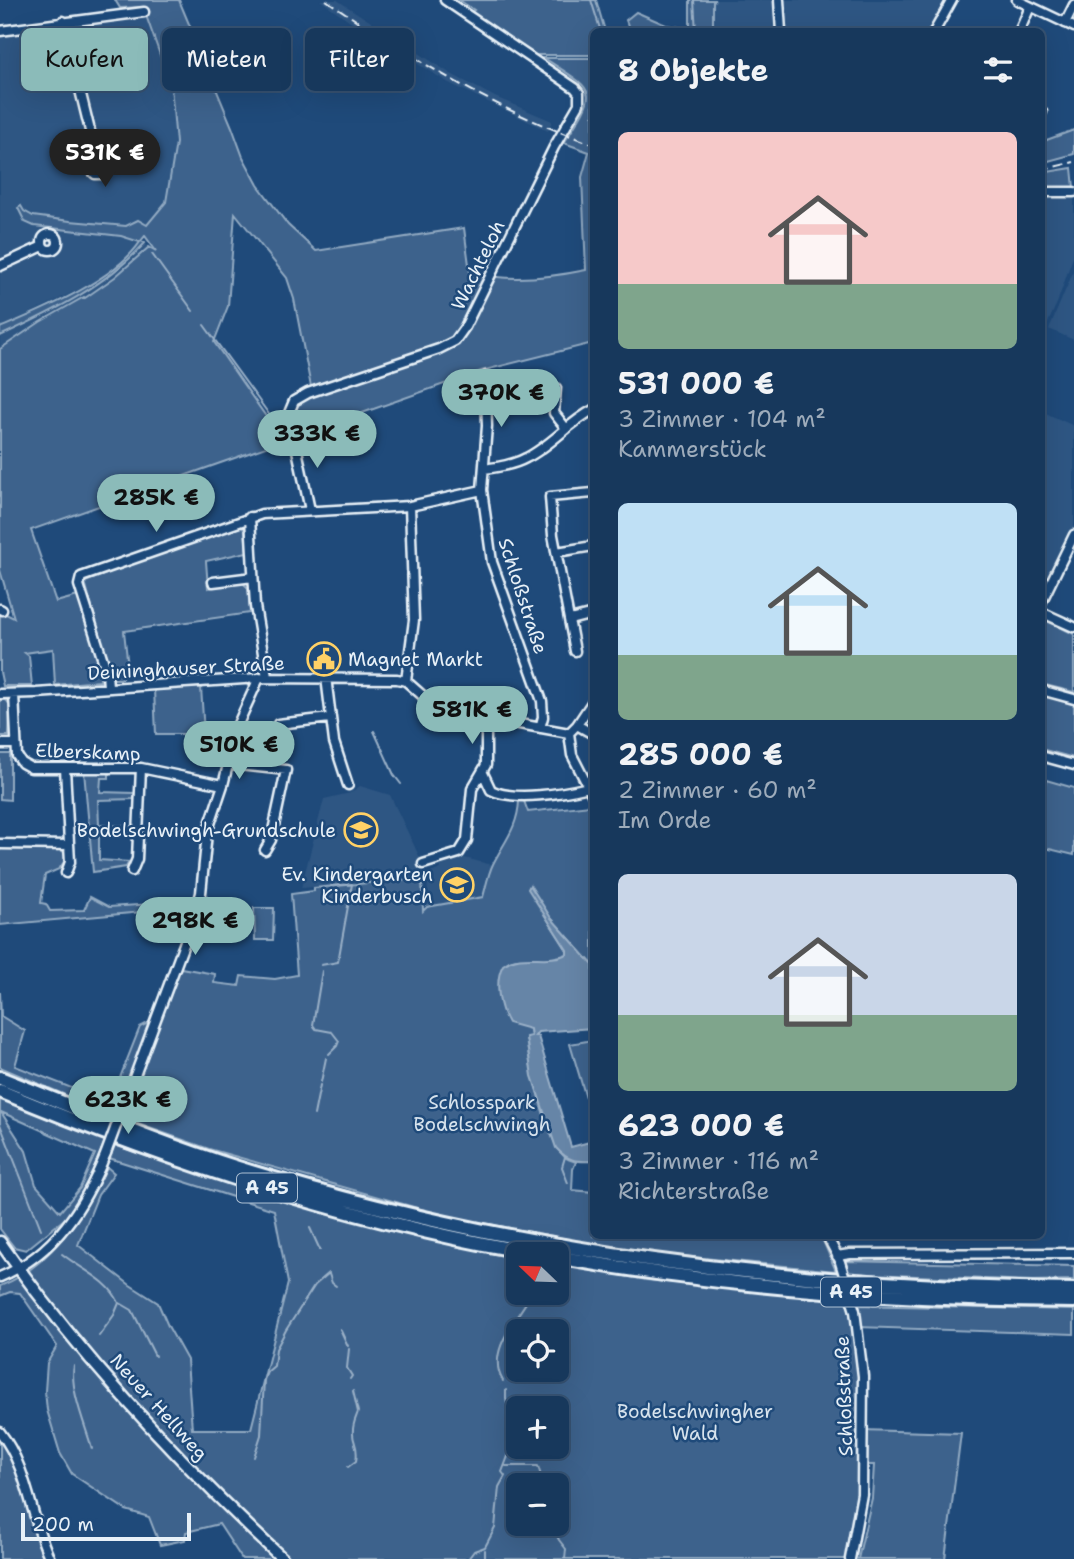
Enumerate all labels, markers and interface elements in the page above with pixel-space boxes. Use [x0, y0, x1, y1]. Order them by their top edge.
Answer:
chip: Kaufen [21, 28, 148, 91]
chip: Mieten [162, 28, 291, 91]
chip: Filter [305, 28, 414, 91]
text: 8 Objekte [618, 50, 768, 91]
icon: filters [979, 51, 1017, 89]
pin: 531K € [48, 130, 162, 189]
text: 531K € [65, 137, 145, 167]
icon: home [755, 177, 881, 303]
street label: Wachteloh [445, 216, 511, 314]
text: 531 000 € [618, 363, 774, 404]
pin: 370K € [444, 370, 558, 429]
text: 370K € [458, 377, 544, 407]
text: 3 Zimmer · 104 m² [618, 404, 826, 434]
pin: 333K € [260, 410, 374, 470]
text: 333K € [274, 418, 360, 448]
text: Kammerstück [618, 434, 767, 464]
pin: 285K € [99, 475, 213, 534]
text: 285K € [113, 482, 199, 512]
street label: Schloßstraße [492, 535, 554, 657]
icon: home [755, 548, 881, 674]
public building icon: Magnet Markt [305, 640, 343, 678]
place label: Magnet Markt [348, 647, 483, 672]
street label: Deininghauser Straße [87, 650, 285, 686]
pin: 581K € [415, 686, 529, 746]
text: 581K € [432, 694, 512, 724]
pin: 510K € [182, 722, 296, 781]
text: 510K € [199, 729, 279, 759]
text: 285 000 € [618, 734, 783, 775]
street label: Elberskamp [35, 738, 141, 766]
text: 2 Zimmer · 60 m² [618, 775, 817, 805]
text: Im Orde [618, 805, 711, 835]
school or university icon: Bodelschwingh-Grundschule [342, 811, 380, 849]
place label: Bodelschwingh-Grundschule [77, 818, 336, 843]
place label: Ev. Kindergarten Kinderbusch [282, 862, 433, 909]
school or university icon: Ev. Kindergarten Kinderbusch [438, 866, 476, 904]
pin: 298K € [138, 898, 252, 957]
text: 298K € [151, 905, 239, 935]
icon: home [755, 919, 881, 1045]
pin: 623K € [71, 1076, 185, 1136]
text: 623K € [85, 1084, 171, 1114]
park label: Schlosspark Bodelschwingh [413, 1090, 551, 1137]
text: 623 000 € [618, 1105, 784, 1146]
text: 3 Zimmer · 116 m² [618, 1146, 819, 1176]
road number: A 45 [237, 1174, 297, 1203]
text: Richterstraße [618, 1176, 769, 1206]
north arrow [506, 1242, 569, 1306]
map controls [506, 1242, 569, 1536]
road number: A 45 [821, 1278, 881, 1307]
button: locate [506, 1319, 569, 1382]
street label: Schloßstraße [829, 1335, 859, 1457]
street label: Neuer Hellweg [104, 1348, 214, 1466]
button: + [506, 1396, 569, 1459]
park label: Bodelschwingher Wald [617, 1399, 773, 1446]
button: − [506, 1473, 569, 1536]
scale bar [21, 1510, 191, 1542]
text: 200 m [32, 1512, 94, 1537]

